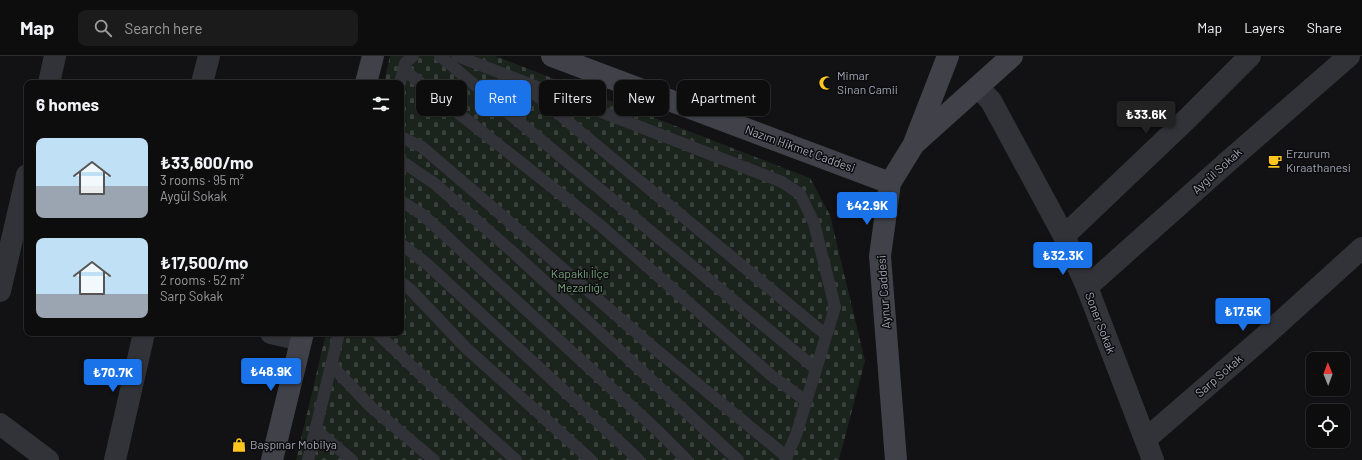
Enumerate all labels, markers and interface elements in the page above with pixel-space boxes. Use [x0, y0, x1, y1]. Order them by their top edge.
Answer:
search box [78, 10, 358, 46]
text: Map [20, 16, 54, 39]
icon: search [92, 17, 114, 39]
text: Search here [124, 19, 202, 37]
text: Map [1197, 19, 1222, 36]
text: Layers [1244, 19, 1285, 36]
text: Share [1307, 19, 1342, 36]
place label: Mimar Sinan Camii [837, 68, 898, 96]
mosque icon: Mimar Sinan Camii [818, 75, 834, 91]
chip: Buy [416, 80, 467, 116]
chip: Rent [475, 80, 531, 116]
chip: Filters [539, 80, 606, 116]
chip: New [614, 80, 669, 116]
chip: Apartment [677, 80, 770, 116]
icon: filters [370, 93, 392, 115]
text: 6 homes [36, 94, 99, 114]
pin: ₺33.6K [1113, 101, 1179, 135]
text: ₺33.6K [1125, 106, 1167, 122]
street label: Nazım Hikmet Caddesi [744, 122, 857, 174]
street label: Aygül Sokak [1189, 144, 1244, 196]
place label: Erzurum Kıraathanesi [1286, 146, 1351, 174]
text: ₺33,600/mo [160, 152, 254, 172]
cafe icon: Erzurum Kıraathanesi [1267, 153, 1283, 169]
icon: home [68, 154, 116, 202]
text: 3 rooms · 95 m² [160, 172, 244, 188]
text: Aygül Sokak [160, 188, 227, 204]
pin: ₺42.9K [834, 192, 900, 226]
text: ₺42.9K [846, 197, 888, 213]
pin: ₺32.3K [1030, 242, 1096, 276]
text: ₺32.3K [1042, 247, 1084, 263]
text: ₺17,500/mo [160, 252, 249, 272]
icon: home [68, 254, 116, 302]
street label: Aynur Caddesi [873, 255, 893, 329]
park label: Kapaklı İlçe Mezarlığı [551, 266, 609, 294]
text: 2 rooms · 52 m² [160, 272, 245, 288]
text: Sarp Sokak [160, 288, 223, 304]
street label: Soner Sokak [1083, 290, 1119, 355]
pin: ₺17.5K [1210, 298, 1276, 332]
text: ₺17.5K [1224, 303, 1262, 319]
street label: Sarp Sokak [1192, 351, 1245, 400]
north arrow [1306, 352, 1350, 396]
map controls [1306, 352, 1350, 448]
pin: ₺48.9K [238, 358, 304, 392]
pin: ₺70.7K [80, 359, 146, 393]
text: ₺48.9K [250, 363, 292, 379]
text: ₺70.7K [93, 364, 133, 380]
button: locate [1306, 404, 1350, 448]
shop icon: Başpınar Mobilya [231, 437, 247, 453]
place label: Başpınar Mobilya [250, 437, 337, 451]

